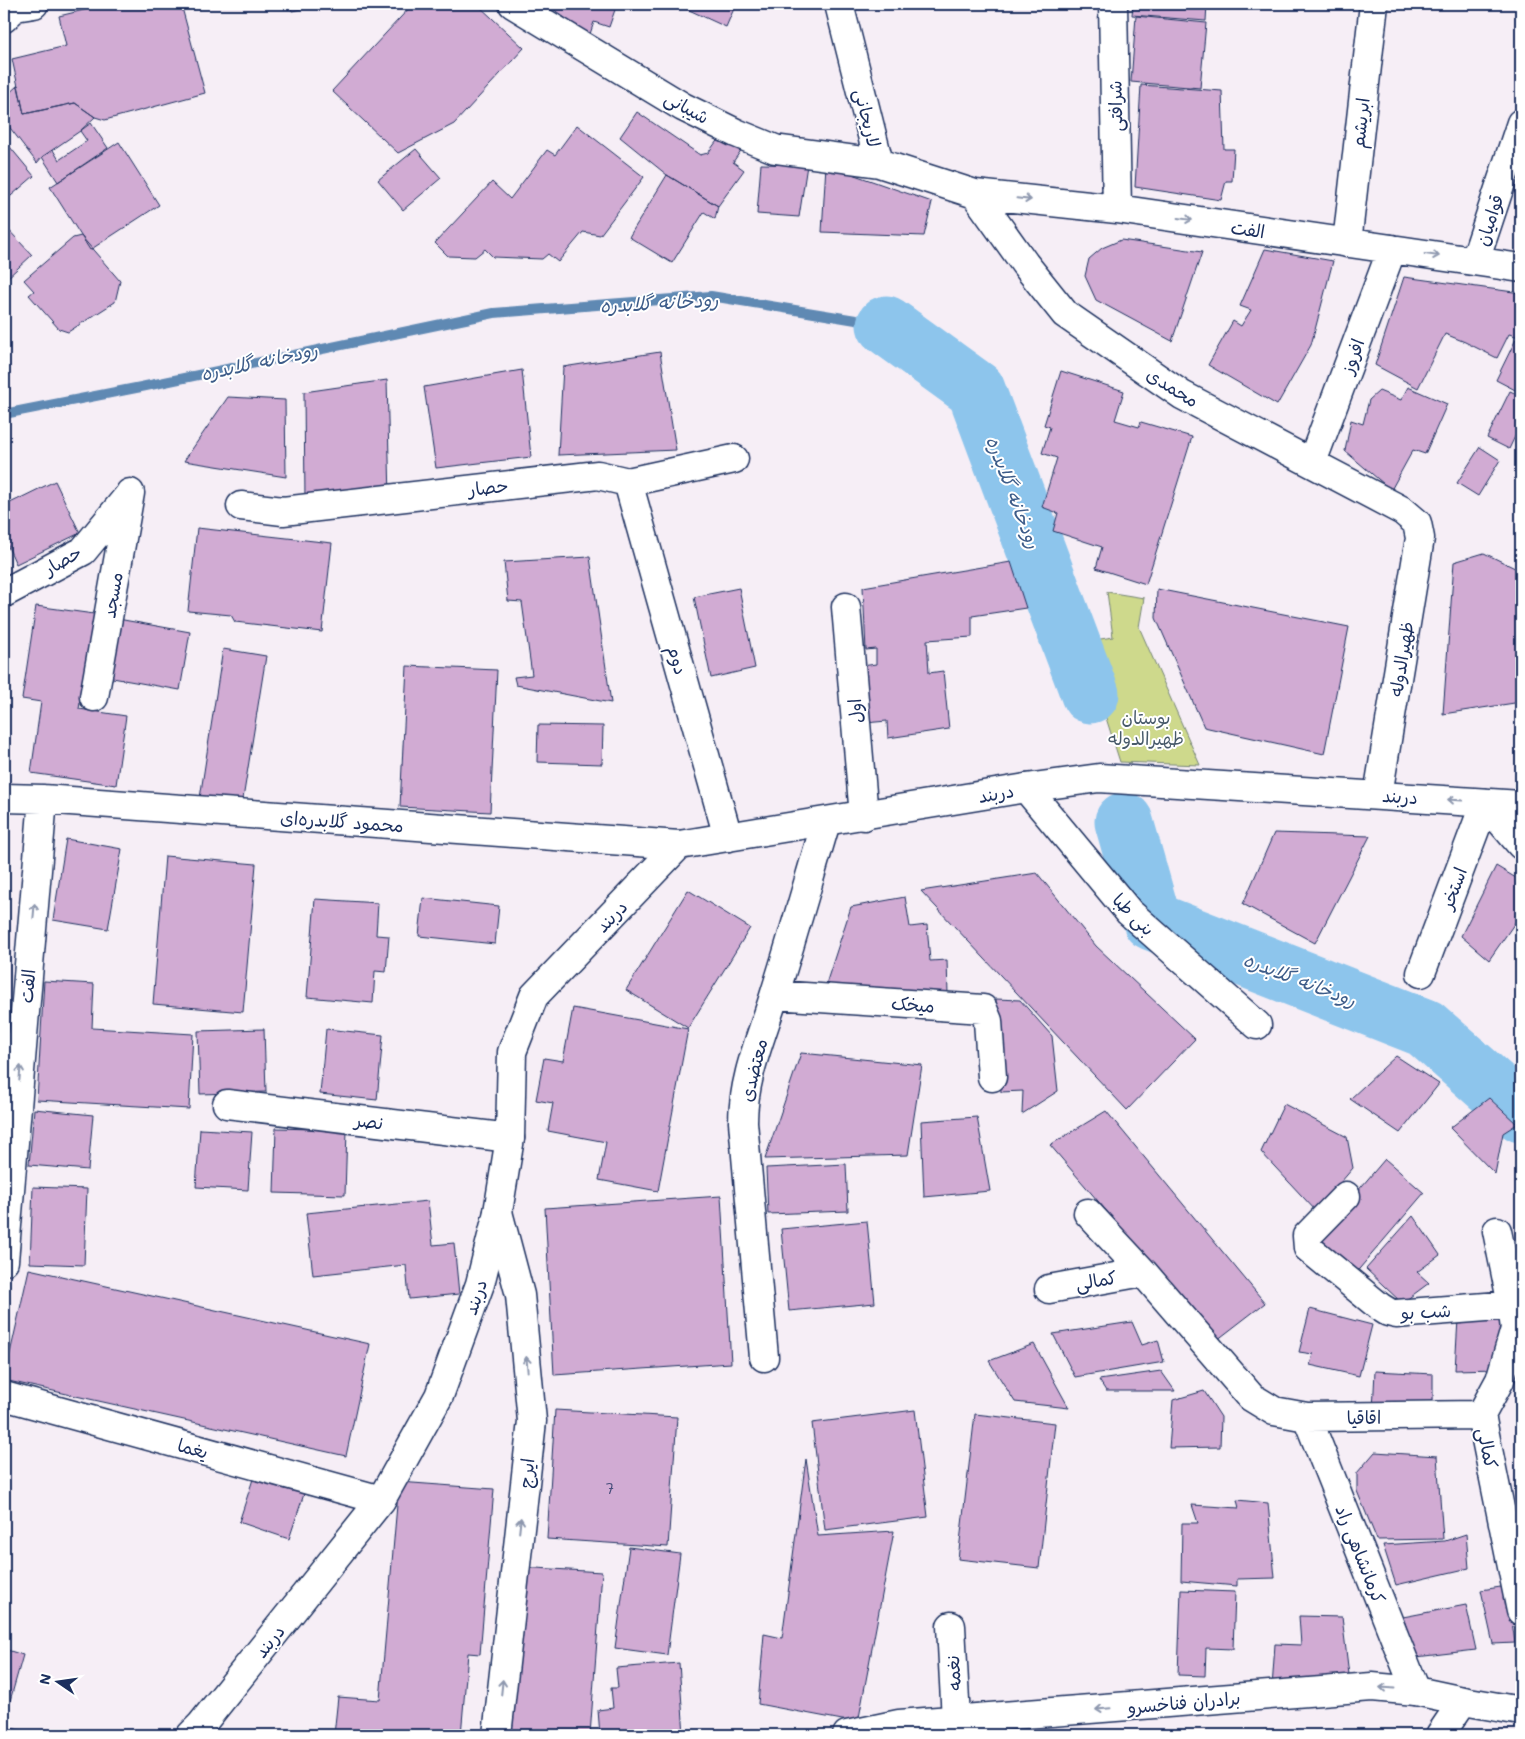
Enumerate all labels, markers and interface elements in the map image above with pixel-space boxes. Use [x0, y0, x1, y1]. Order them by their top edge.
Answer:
street label: شرافتی [1103, 80, 1127, 132]
street label: شیبانی [660, 85, 714, 129]
street label: لاریجانی [849, 86, 887, 150]
street label: ابریشم [1345, 96, 1378, 150]
street label: قوامیان [1469, 191, 1509, 249]
one-way arrow [1015, 194, 1031, 204]
one-way arrow [1176, 214, 1192, 224]
street label: الفت [1229, 215, 1267, 243]
one-way arrow [1424, 250, 1440, 260]
water label: رودخانه گلابدره [599, 286, 719, 318]
street label: افروز [1334, 335, 1369, 379]
water label: رودخانه گلابدره [198, 336, 320, 386]
street label: محمدی [1142, 362, 1204, 412]
water label: رودخانه گلابدره [981, 432, 1047, 552]
street label: حصار [465, 473, 509, 501]
street label: حصار [37, 540, 85, 581]
street label: مسجد [96, 570, 128, 620]
street label: ظهیرالدوله [1383, 620, 1419, 698]
street label: دوم [660, 643, 694, 678]
street label: اول [842, 698, 868, 724]
park label: بوستان ظهیرالدوله [1108, 705, 1184, 750]
street label: دربند [976, 778, 1016, 808]
street label: دربند [1381, 783, 1419, 809]
one-way arrow [1447, 796, 1463, 805]
street label: محمود گلابدره‌ای [280, 805, 404, 837]
street label: استخر [1433, 863, 1472, 914]
street label: بنی طبا [1108, 888, 1160, 940]
street label: دربند [590, 895, 632, 937]
one-way arrow [29, 904, 38, 920]
water label: رودخانه گلابدره [1240, 946, 1360, 1012]
street label: الفت [14, 968, 40, 1004]
street label: میخک [890, 991, 936, 1017]
street label: معتضدی [734, 1036, 772, 1104]
one-way arrow [15, 1066, 24, 1082]
street label: نصر [351, 1107, 385, 1135]
street label: کمالی [1074, 1265, 1119, 1295]
street label: دربند [458, 1276, 492, 1318]
street label: شب بو [1398, 1298, 1452, 1324]
one-way arrow [522, 1356, 531, 1372]
street label: اقاقیا [1346, 1405, 1382, 1429]
street label: کمالی [1472, 1425, 1504, 1471]
street label: یغما [175, 1432, 211, 1464]
street label: ایرج [512, 1457, 540, 1489]
house number: 7 [606, 1478, 614, 1498]
street label: کرمانشاهی راد [1330, 1501, 1392, 1607]
one-way arrow [515, 1518, 525, 1534]
street label: دربند [248, 1620, 290, 1662]
street label: نغمه [940, 1655, 966, 1691]
north arrow [32, 1656, 82, 1706]
text: N [34, 1672, 55, 1686]
one-way arrow [497, 1679, 507, 1695]
one-way arrow [1379, 1684, 1395, 1693]
street label: برادران فناخسرو [1125, 1685, 1241, 1719]
one-way arrow [1095, 1704, 1111, 1713]

